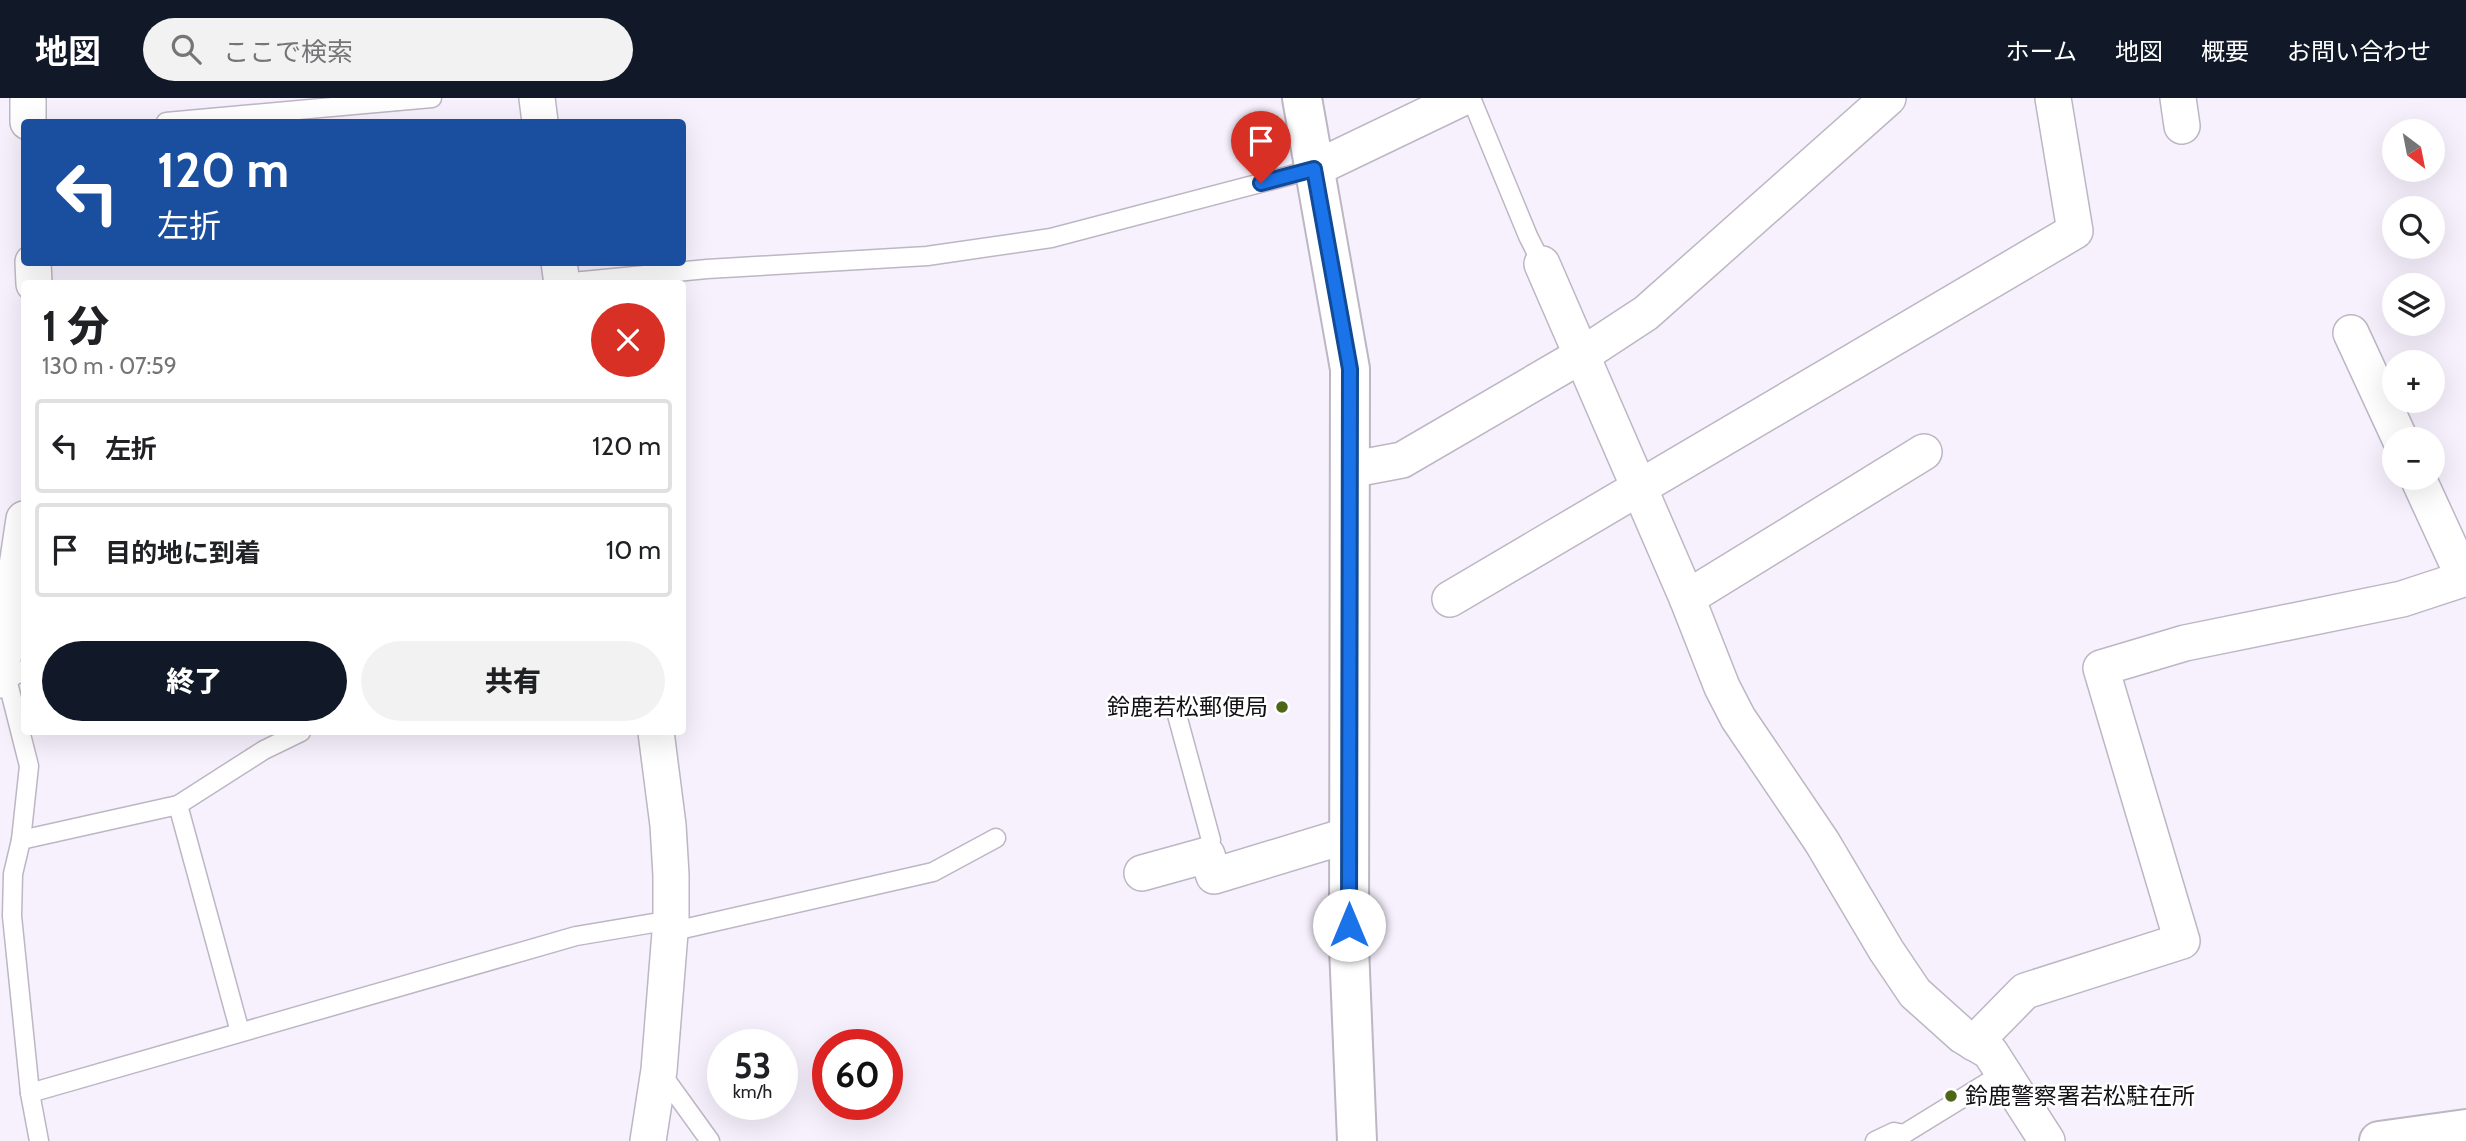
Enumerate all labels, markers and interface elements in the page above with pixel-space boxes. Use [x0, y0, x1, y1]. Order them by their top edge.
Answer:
search box [143, 18, 633, 81]
icon: search [167, 30, 205, 68]
text: 地図 [35, 31, 101, 71]
text: ここで検索 [223, 36, 353, 68]
text: ホーム [2006, 37, 2077, 66]
text: 地図 [2115, 37, 2163, 66]
text: 概要 [2201, 37, 2249, 66]
text: お問い合わせ [2287, 37, 2431, 66]
pin [1231, 111, 1291, 183]
north arrow [2382, 119, 2445, 182]
map controls [2382, 119, 2445, 490]
icon: arrive [1242, 122, 1280, 160]
text: 120 m [157, 140, 289, 199]
icon: left [42, 147, 133, 238]
button: search [2382, 196, 2445, 259]
text: 左折 [157, 206, 221, 245]
button: layers [2382, 273, 2445, 336]
text: 1 分 [42, 300, 109, 352]
button: close [591, 303, 665, 377]
button: + [2382, 350, 2445, 413]
text: 130 m · 07:59 [42, 352, 177, 380]
icon: left [46, 427, 84, 465]
button: − [2382, 427, 2445, 490]
text: 120 m [592, 430, 661, 462]
text: 左折 [105, 433, 157, 465]
icon: arrive [46, 531, 84, 569]
text: 10 m [606, 534, 661, 566]
text: 目的地に到着 [105, 537, 261, 569]
button: 終了 [42, 641, 347, 721]
button: 共有 [361, 641, 665, 721]
place label: 鈴鹿若松郵便局 [1107, 693, 1268, 721]
marker: 鈴鹿若松郵便局 [1274, 699, 1290, 715]
position arrow [1312, 888, 1386, 962]
speed limit sign: 60 [812, 1029, 903, 1120]
text: 53 [734, 1044, 771, 1087]
text: km/h [733, 1081, 772, 1103]
place label: 鈴鹿警察署若松駐在所 [1965, 1082, 2195, 1110]
marker: 鈴鹿警察署若松駐在所 [1943, 1088, 1959, 1104]

